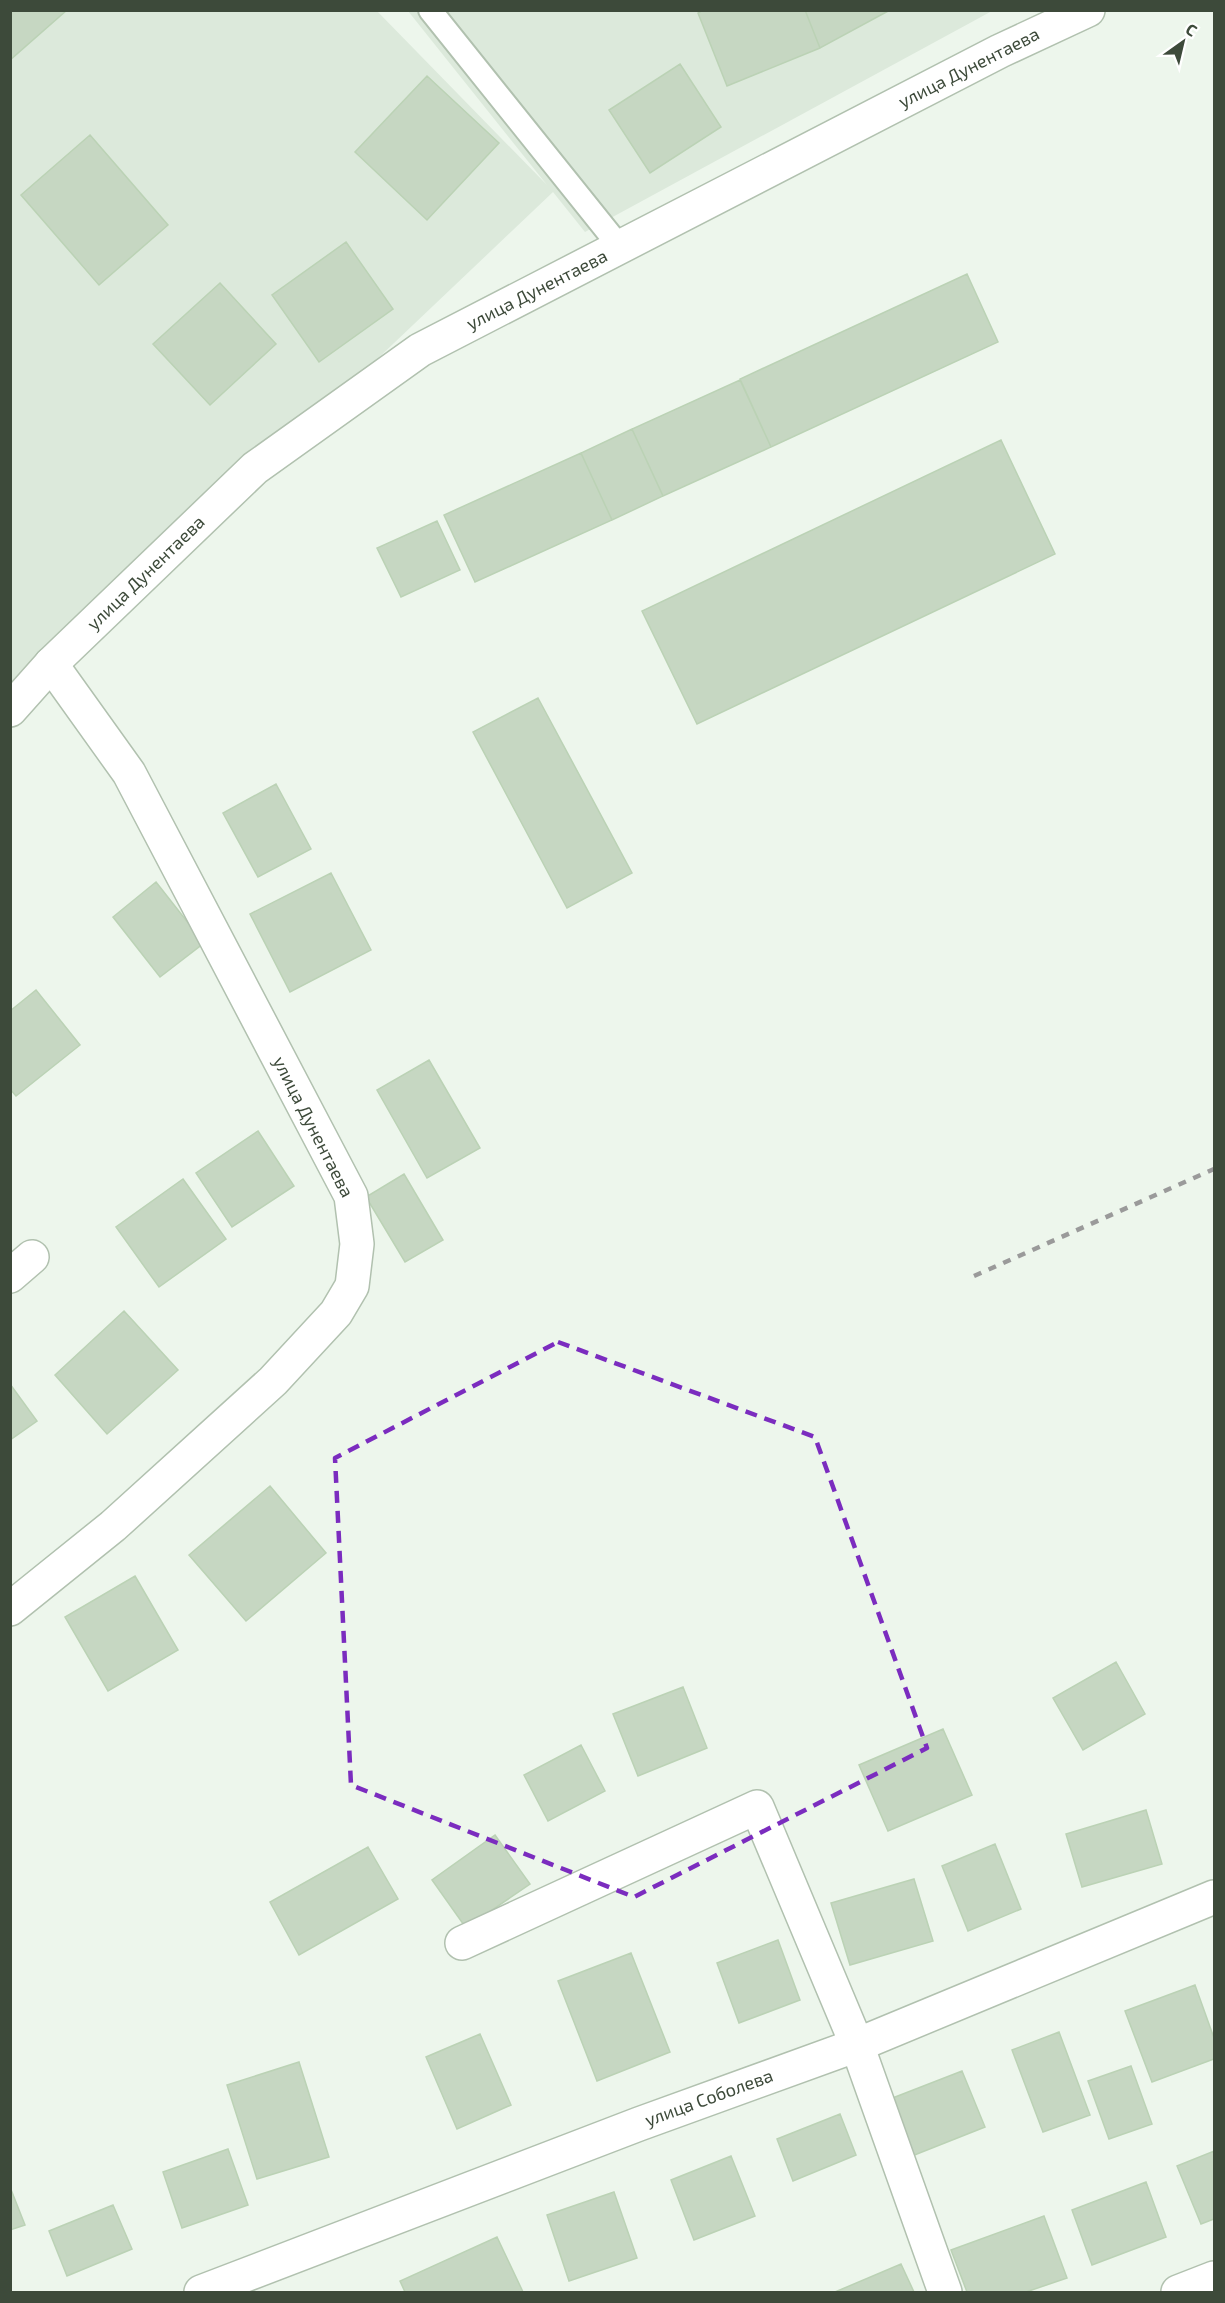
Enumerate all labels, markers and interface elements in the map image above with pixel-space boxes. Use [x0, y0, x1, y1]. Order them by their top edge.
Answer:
north arrow [1153, 12, 1213, 72]
text: С [1182, 19, 1201, 40]
street label: улица Дунентаева [894, 22, 1043, 112]
street label: улица Дунентаева [462, 244, 611, 334]
street label: улица Дунентаева [82, 510, 209, 634]
street label: улица Дунентаева [269, 1052, 359, 1201]
street label: улица Соболева [642, 2064, 776, 2130]

